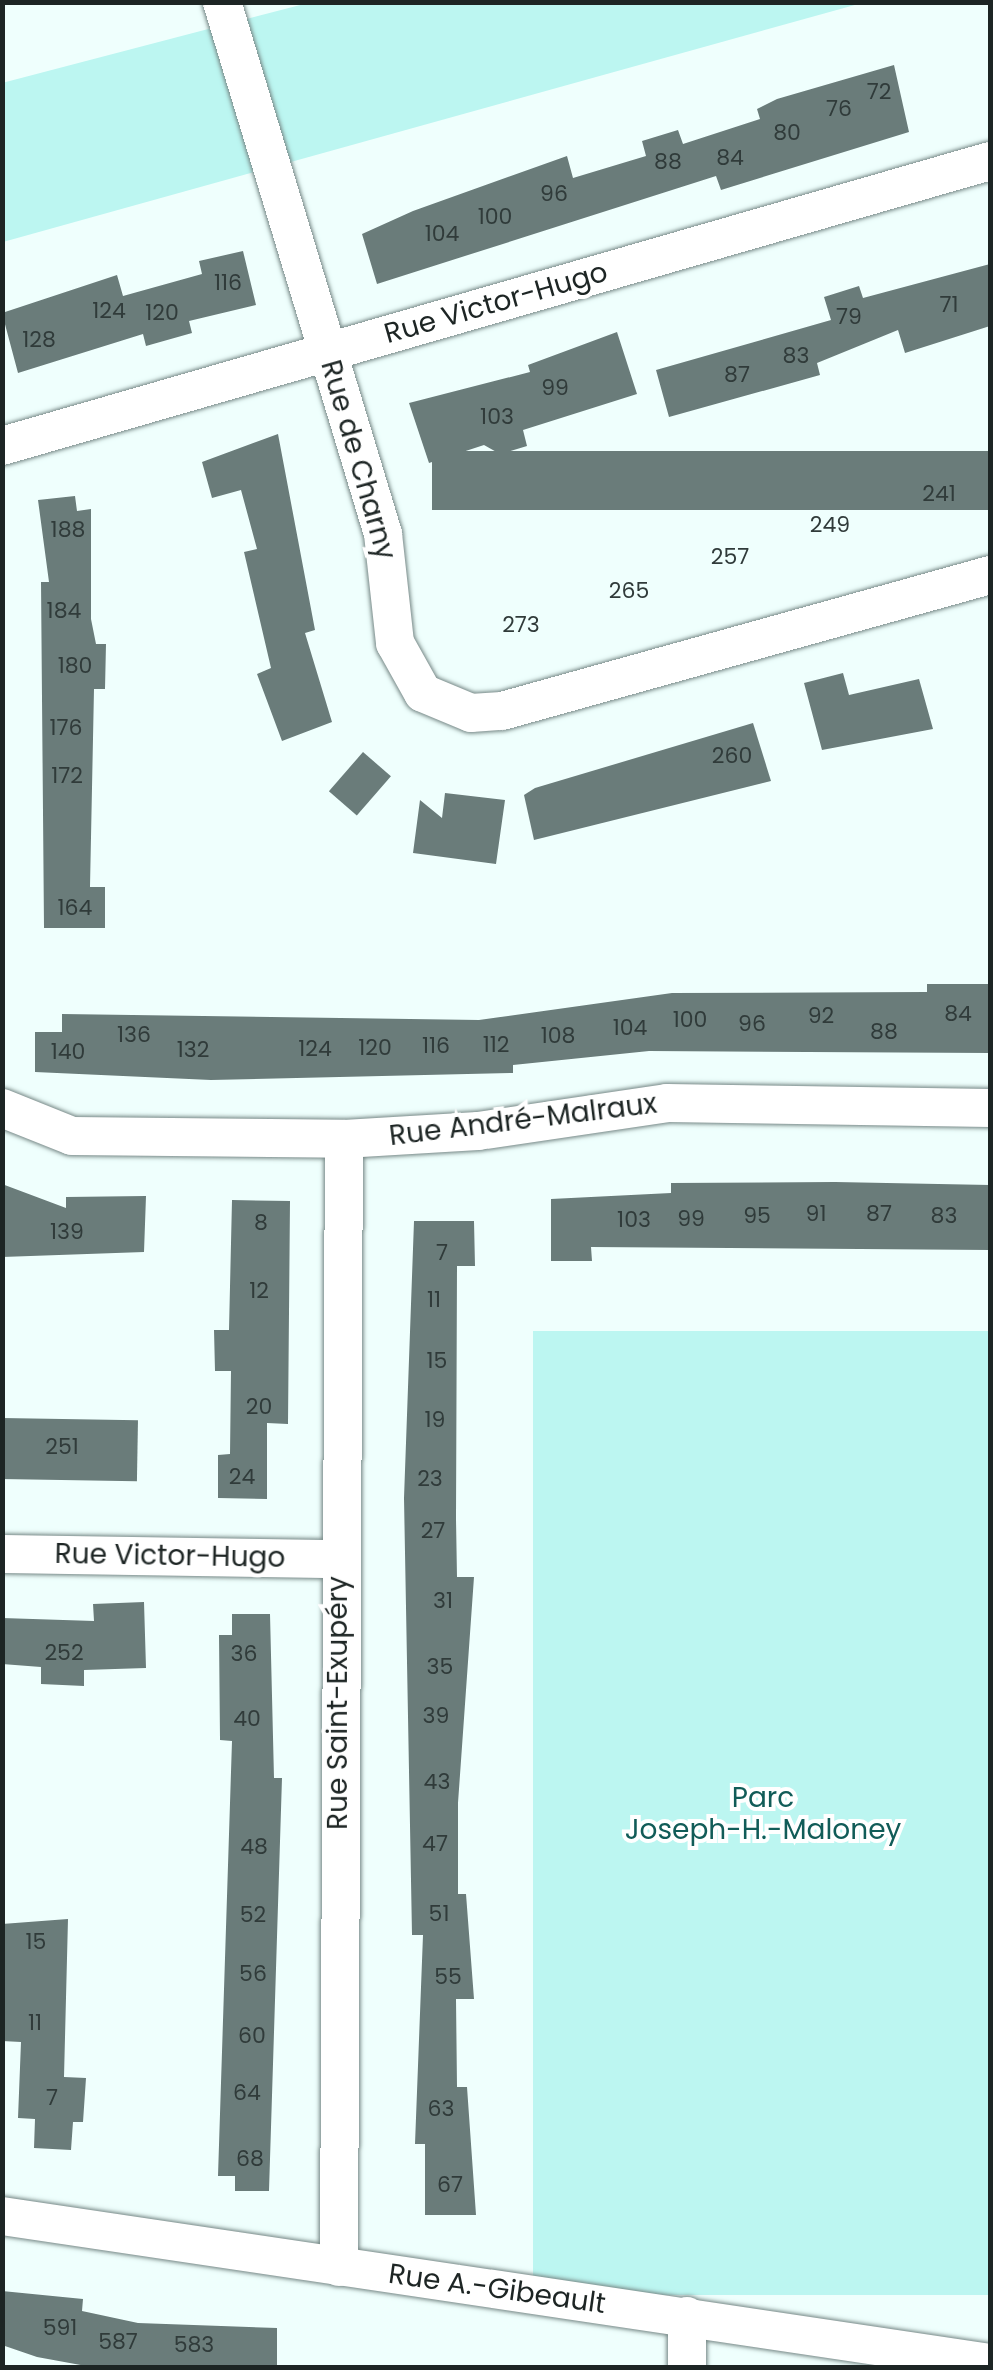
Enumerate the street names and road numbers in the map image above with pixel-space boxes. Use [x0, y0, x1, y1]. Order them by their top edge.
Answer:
street label: Rue Victor-Hugo [380, 255, 612, 351]
street label: Rue de Charny [313, 356, 403, 564]
street label: Rue André-Malraux [387, 1087, 659, 1153]
street label: Rue Victor-Hugo [54, 1537, 286, 1575]
street label: Rue Saint-Exupéry [321, 1576, 355, 1830]
street label: Rue A.-Gibeault [386, 2257, 608, 2321]

